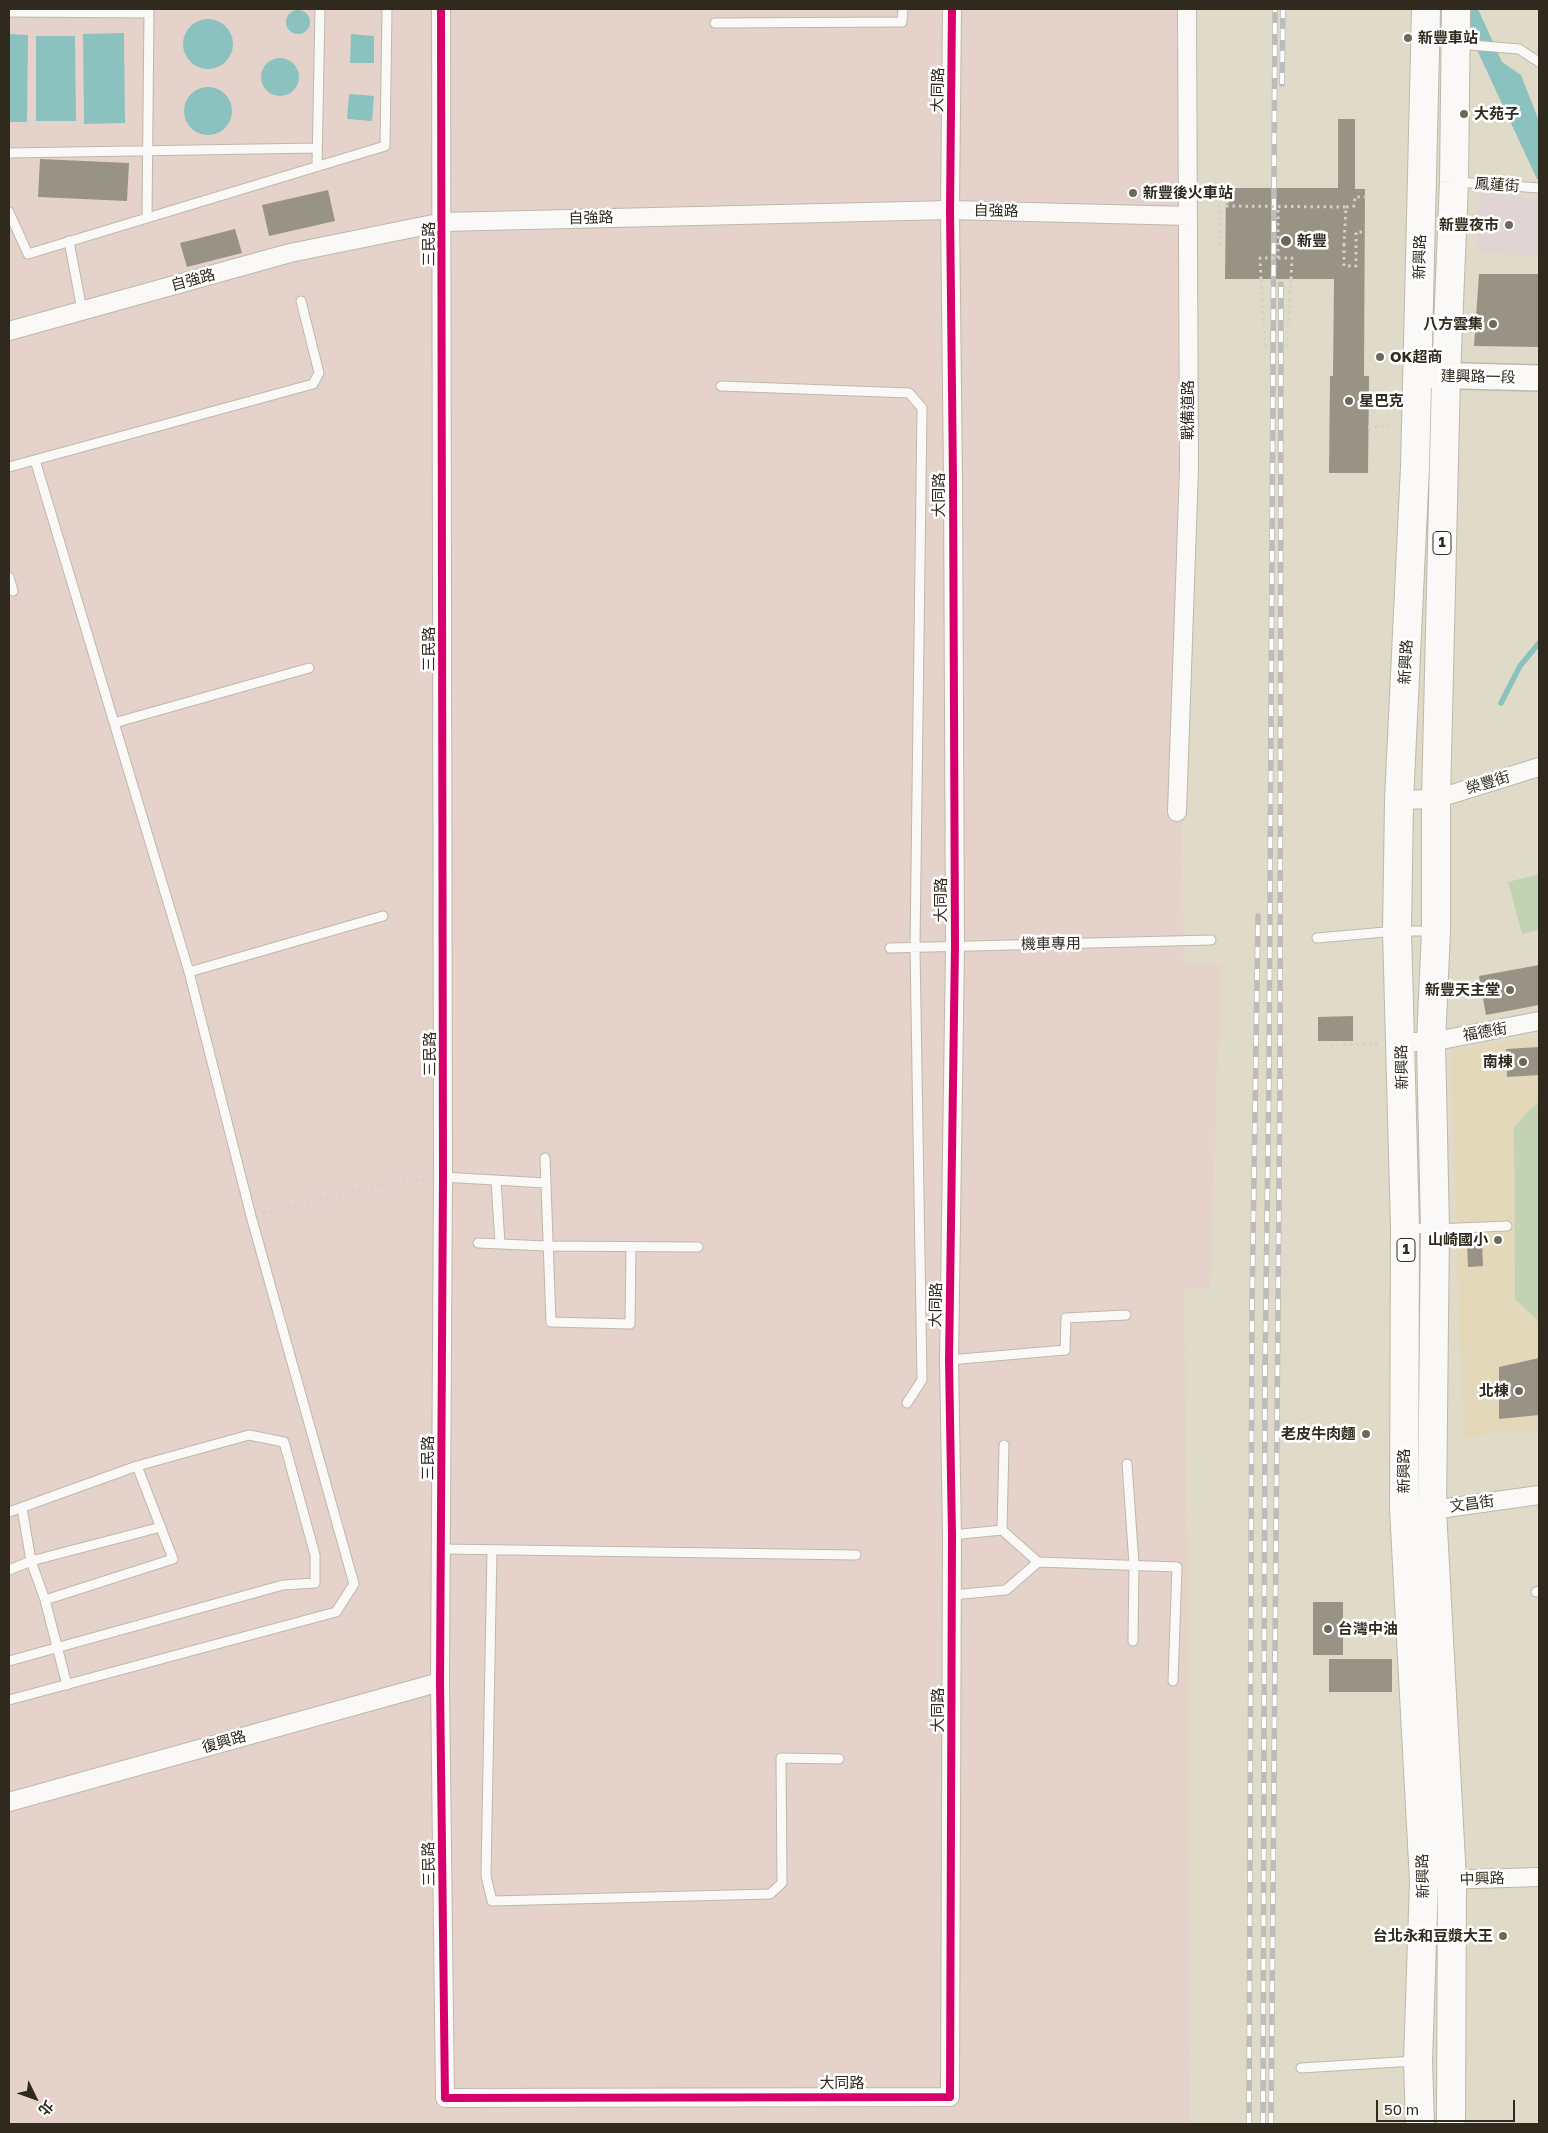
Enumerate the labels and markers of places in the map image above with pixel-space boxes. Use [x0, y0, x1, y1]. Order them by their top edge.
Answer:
place label: 新豐車站 [1418, 29, 1478, 47]
marker: 新豐車站 [1402, 32, 1414, 44]
place label: 大苑子 [1474, 105, 1519, 123]
marker: 大苑子 [1458, 108, 1470, 120]
place label: 新豐後火車站 [1143, 184, 1233, 202]
marker: 新豐後火車站 [1127, 187, 1139, 199]
place label: 新豐夜市 [1439, 216, 1499, 234]
marker: 新豐夜市 [1503, 219, 1515, 231]
place label: 新豐 [1297, 232, 1327, 250]
marker: 新豐 [1279, 234, 1293, 248]
place label: 八方雲集 [1423, 315, 1483, 333]
marker: 八方雲集 [1487, 318, 1499, 330]
place label: OK超商 [1390, 348, 1442, 366]
marker: OK超商 [1374, 351, 1386, 363]
place label: 星巴克 [1359, 392, 1404, 410]
marker: 星巴克 [1343, 395, 1355, 407]
place label: 新豐天主堂 [1425, 981, 1500, 999]
marker: 新豐天主堂 [1504, 984, 1516, 996]
place label: 南棟 [1483, 1053, 1513, 1071]
marker: 南棟 [1517, 1056, 1529, 1068]
place label: 山崎國小 [1428, 1231, 1488, 1249]
marker: 山崎國小 [1492, 1234, 1504, 1246]
place label: 北棟 [1479, 1382, 1509, 1400]
marker: 北棟 [1513, 1385, 1525, 1397]
place label: 老皮牛肉麵 [1281, 1425, 1356, 1443]
marker: 老皮牛肉麵 [1360, 1428, 1372, 1440]
place label: 台灣中油 [1338, 1620, 1398, 1638]
marker: 台灣中油 [1322, 1623, 1334, 1635]
place label: 台北永和豆漿大王 [1373, 1927, 1493, 1945]
marker: 台北永和豆漿大王 [1497, 1930, 1509, 1942]

